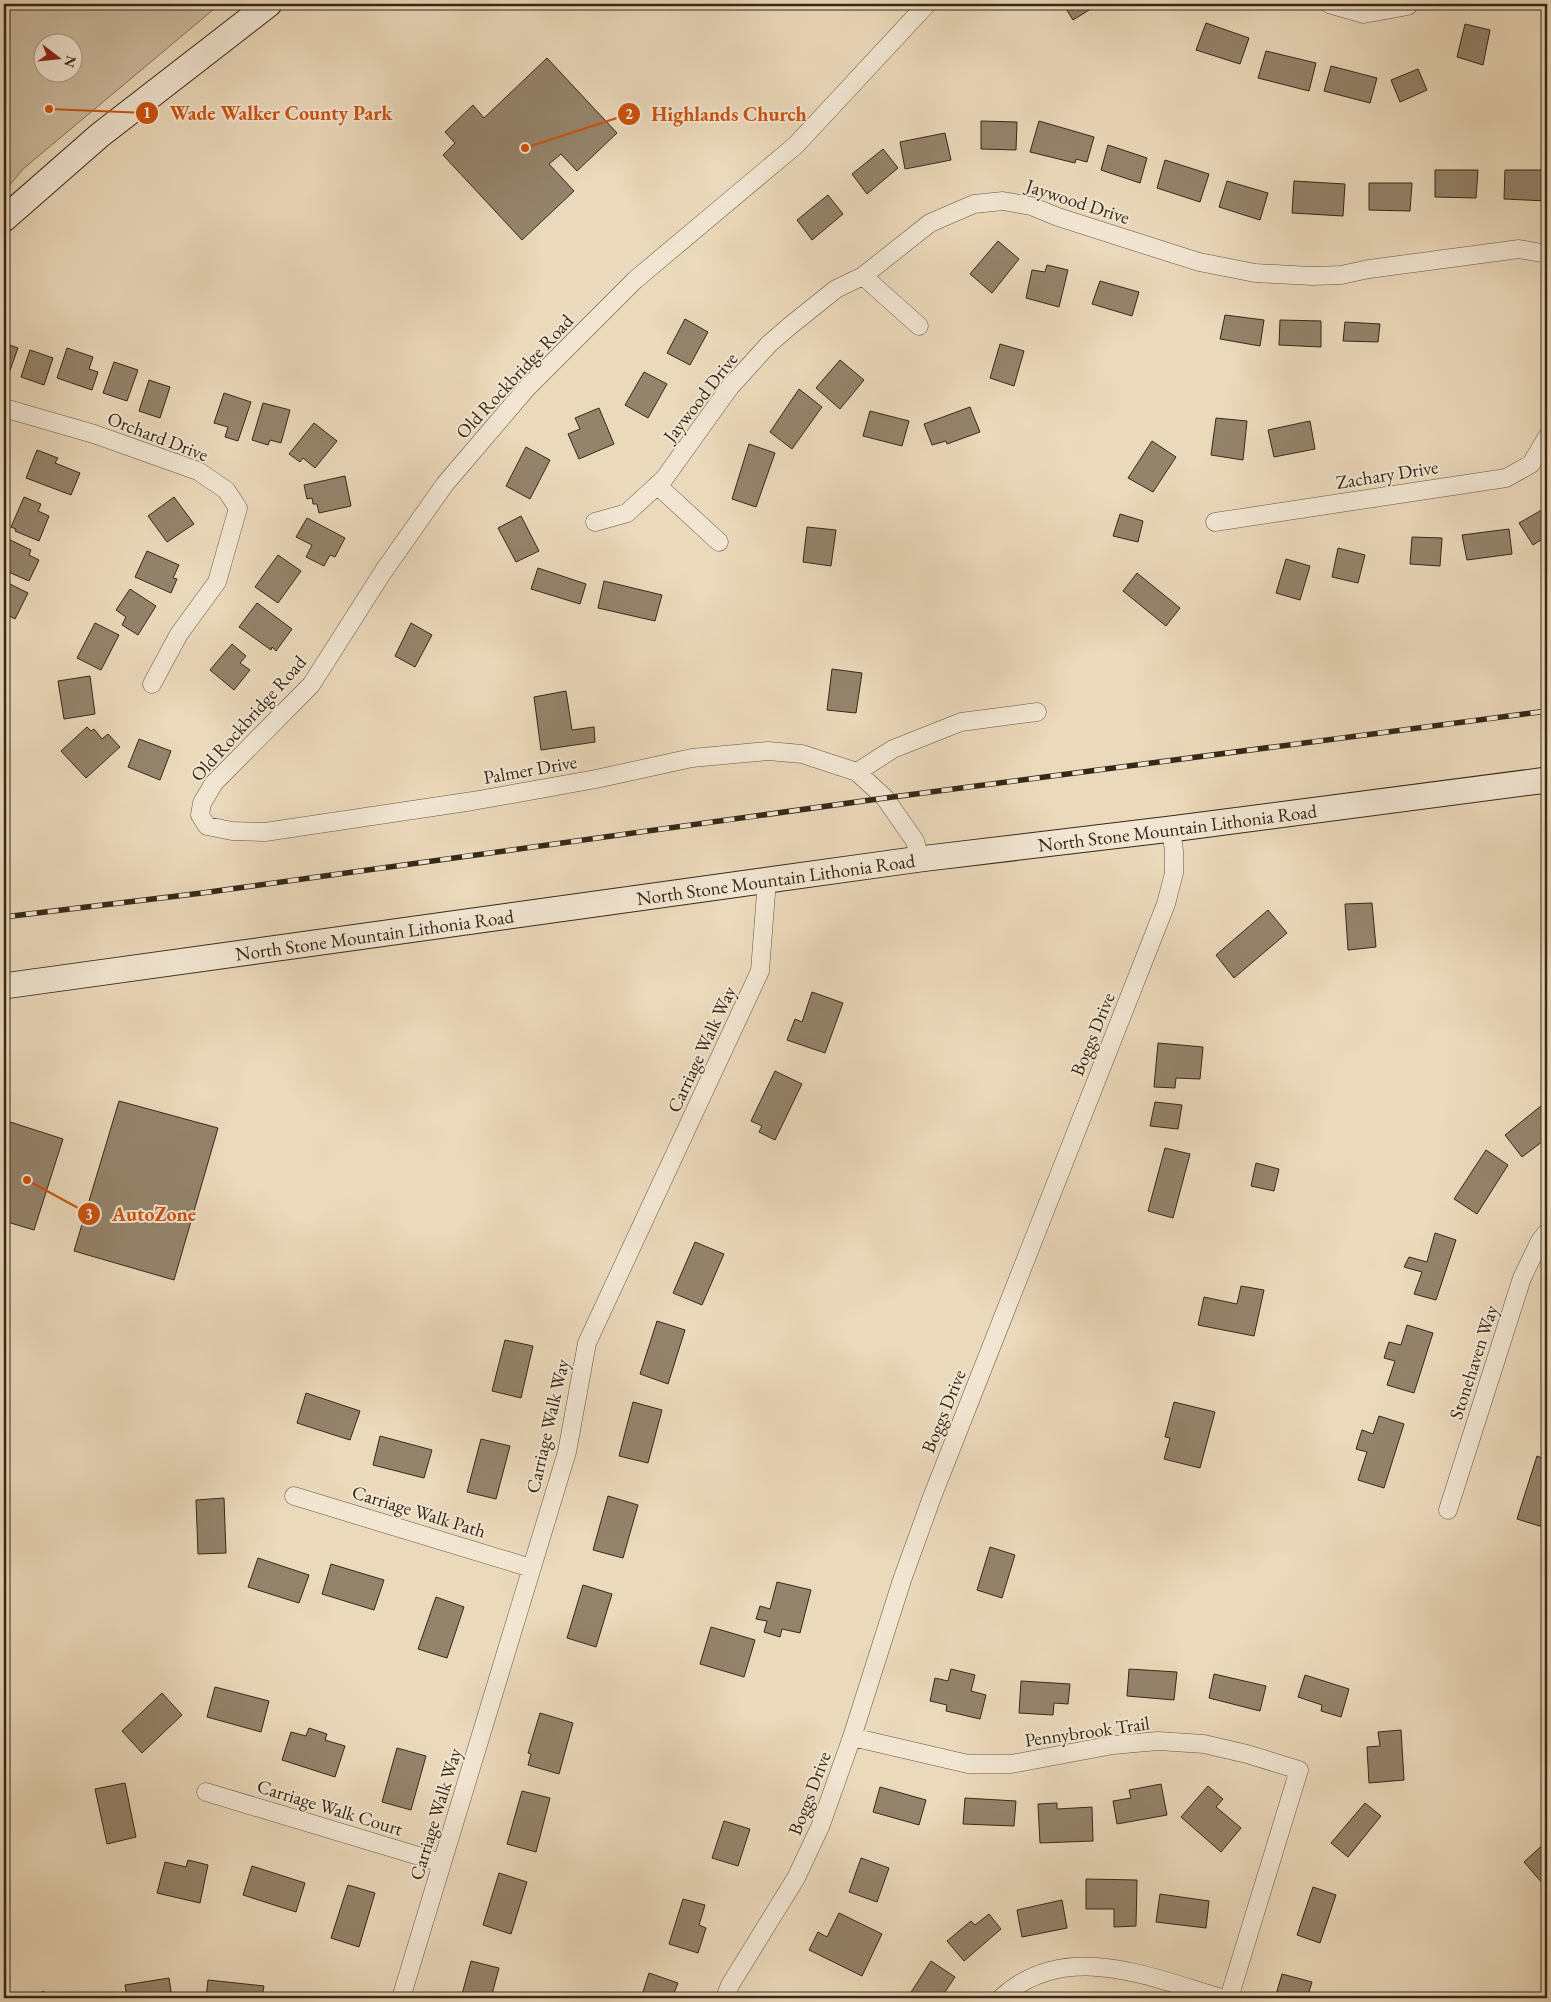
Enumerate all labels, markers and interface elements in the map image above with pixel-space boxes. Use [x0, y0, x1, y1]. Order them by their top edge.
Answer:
north arrow [32, 32, 82, 82]
text: N [60, 54, 81, 70]
callout: Wade Walker County Park [135, 95, 403, 130]
callout: Highlands Church [617, 96, 817, 131]
text: Wade Walker County Park [169, 100, 394, 126]
text: Highlands Church [651, 101, 807, 127]
text: 1 [143, 103, 151, 122]
text: 2 [625, 104, 633, 123]
street label: Jaywood Drive [1021, 172, 1133, 230]
street label: Old Rockbridge Road [450, 308, 579, 444]
street label: Jaywood Drive [656, 347, 743, 449]
street label: Orchard Drive [104, 406, 212, 467]
street label: Zachary Drive [1334, 454, 1440, 495]
street label: Old Rockbridge Road [185, 650, 312, 787]
street label: Palmer Drive [481, 749, 579, 790]
street label: North Stone Mountain Lithonia Road [1036, 798, 1319, 858]
street label: North Stone Mountain Lithonia Road [635, 848, 917, 911]
street label: North Stone Mountain Lithonia Road [234, 903, 516, 967]
street label: Carriage Walk Way [661, 981, 742, 1117]
street label: Boggs Drive [1064, 989, 1120, 1079]
callout: AutoZone [77, 1197, 206, 1232]
text: AutoZone [111, 1201, 196, 1227]
text: 3 [85, 1205, 93, 1224]
street label: Stonehaven Way [1443, 1301, 1504, 1423]
street label: Carriage Walk Way [520, 1356, 575, 1496]
street label: Boggs Drive [915, 1366, 971, 1456]
street label: Carriage Walk Path [349, 1479, 489, 1544]
street label: Pennybrook Trail [1023, 1710, 1152, 1753]
street label: Carriage Walk Way [403, 1744, 468, 1883]
street label: Boggs Drive [782, 1748, 837, 1839]
street label: Carriage Walk Court [254, 1773, 406, 1842]

